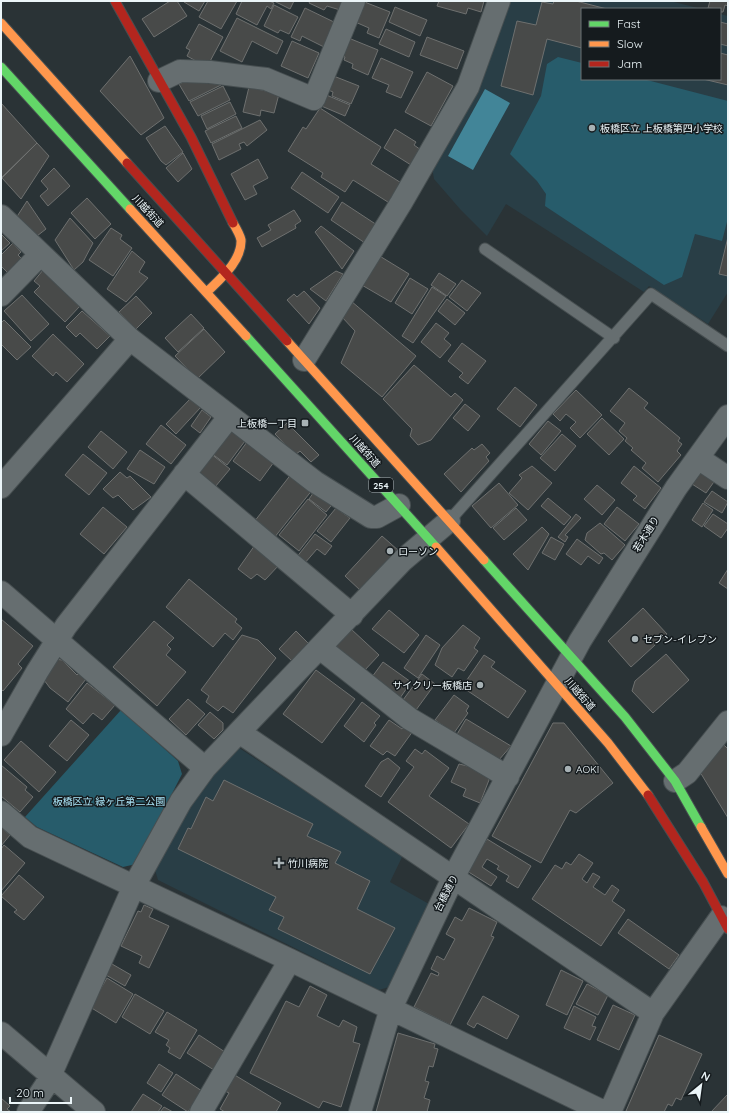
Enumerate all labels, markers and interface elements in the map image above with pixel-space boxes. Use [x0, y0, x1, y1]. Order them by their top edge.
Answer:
legend [581, 8, 721, 80]
text: Fast [617, 16, 641, 31]
text: Slow [617, 36, 643, 51]
text: Jam [617, 56, 642, 71]
place label: 板橋区立 上板橋第四小学校 [600, 122, 723, 135]
marker: 板橋区立 上板橋第四小学校 [587, 123, 597, 133]
street label: 川越街道 [130, 192, 166, 230]
place label: 上板橋一丁目 [237, 417, 297, 430]
marker: 上板橋一丁目 [300, 418, 310, 428]
street label: 川越街道 [347, 432, 383, 470]
road number: 254 [369, 478, 393, 492]
street label: 若木通り [630, 514, 662, 554]
place label: ローソン [398, 545, 438, 558]
marker: ローソン [385, 546, 395, 556]
place label: セブン-イレブン [643, 633, 717, 646]
marker: セブン-イレブン [630, 634, 640, 644]
street label: 川越街道 [562, 675, 598, 713]
place label: サイクリー板橋店 [392, 679, 472, 692]
marker: サイクリー板橋店 [475, 680, 485, 690]
place label: AOKI [576, 763, 599, 776]
marker: AOKI [563, 764, 573, 774]
park label: 板橋区立 緑ヶ丘第二公園 [53, 795, 165, 808]
marker: 竹川病院 [273, 857, 285, 869]
place label: 竹川病院 [288, 857, 328, 870]
street label: 台橋通り [431, 872, 461, 914]
north arrow [681, 1065, 721, 1105]
text: N [699, 1068, 713, 1084]
scale bar [10, 1079, 71, 1105]
text: 20 m [16, 1085, 44, 1100]

